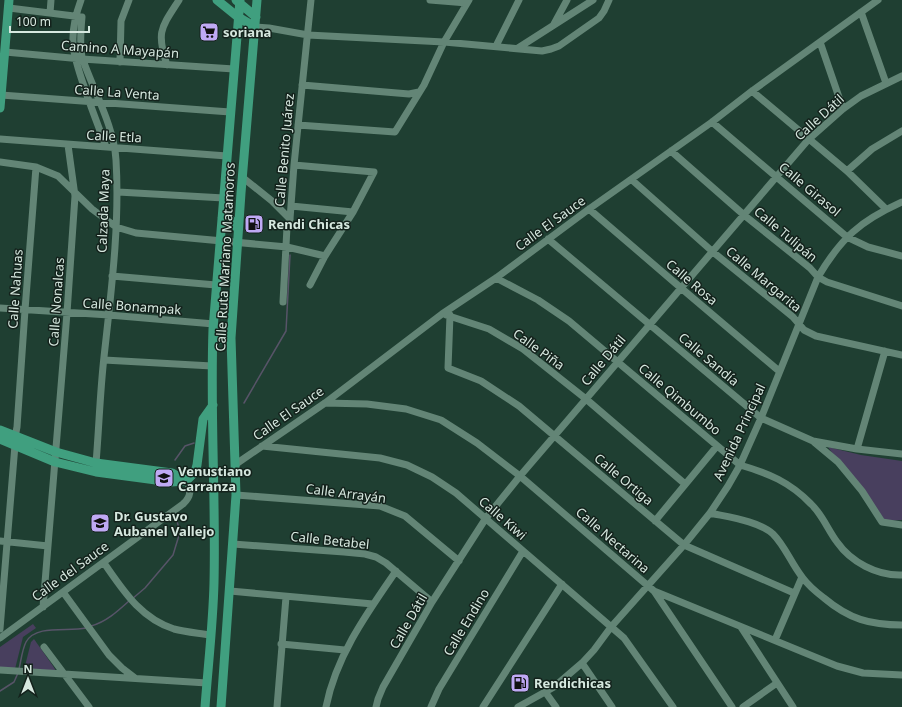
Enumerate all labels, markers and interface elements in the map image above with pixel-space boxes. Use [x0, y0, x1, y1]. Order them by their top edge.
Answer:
scale bar [10, 8, 89, 34]
text: 100 m [16, 13, 51, 30]
supermarket icon: soriana [198, 21, 220, 43]
place label: soriana [223, 23, 271, 41]
street label: Camino A Mayapán [60, 36, 180, 62]
street label: Calle La Venta [74, 80, 160, 104]
street label: Calle Dátil [790, 90, 848, 144]
street label: Calle Benito Juárez [270, 93, 298, 207]
street label: Calle Etla [86, 126, 142, 146]
street label: Calle Girasol [775, 158, 845, 220]
street label: Calle Ruta Mariano Matamoros [211, 162, 239, 352]
street label: Calzada Maya [93, 169, 113, 253]
street label: Calle El Sauce [511, 191, 589, 255]
street label: Calle Tulipán [751, 202, 821, 266]
fuel station icon: Rendi Chicas [243, 213, 265, 235]
place label: Rendi Chicas [268, 215, 350, 233]
street label: Calle Margarita [722, 242, 806, 316]
street label: Calle Nahuas [3, 249, 27, 329]
street label: Calle Rosa [662, 255, 722, 309]
street label: Calle Nonalcas [44, 257, 68, 347]
street label: Calle Bonampak [82, 294, 182, 318]
street label: Calle Piña [510, 324, 568, 374]
street label: Calle Sandía [675, 328, 743, 390]
street label: Calle Dátil [576, 331, 630, 389]
street label: Calle Qimbumbo [635, 359, 725, 439]
street label: Avenida Principal [709, 381, 769, 483]
street label: Calle El Sauce [249, 382, 327, 444]
street label: Calle Ortiga [591, 449, 657, 509]
place label: Venustiano Carranza [178, 462, 251, 495]
school or university icon: Venustiano Carranza [153, 467, 175, 489]
street label: Calle Arrayán [305, 479, 387, 507]
street label: Calle Kiwi [475, 492, 531, 544]
street label: Calle Nectarina [572, 503, 654, 577]
place label: Dr. Gustavo Aubanel Vallejo [114, 507, 214, 540]
school or university icon: Dr. Gustavo Aubanel Vallejo [89, 512, 111, 534]
street label: Calle Betabel [290, 527, 370, 553]
street label: Calle del Sauce [28, 537, 112, 605]
street label: Calle Endino [439, 585, 493, 659]
street label: Calle Dátil [385, 590, 431, 652]
north arrow [8, 659, 48, 699]
text: N [24, 661, 32, 676]
fuel station icon: Rendichicas [509, 672, 531, 694]
place label: Rendichicas [534, 674, 611, 692]

